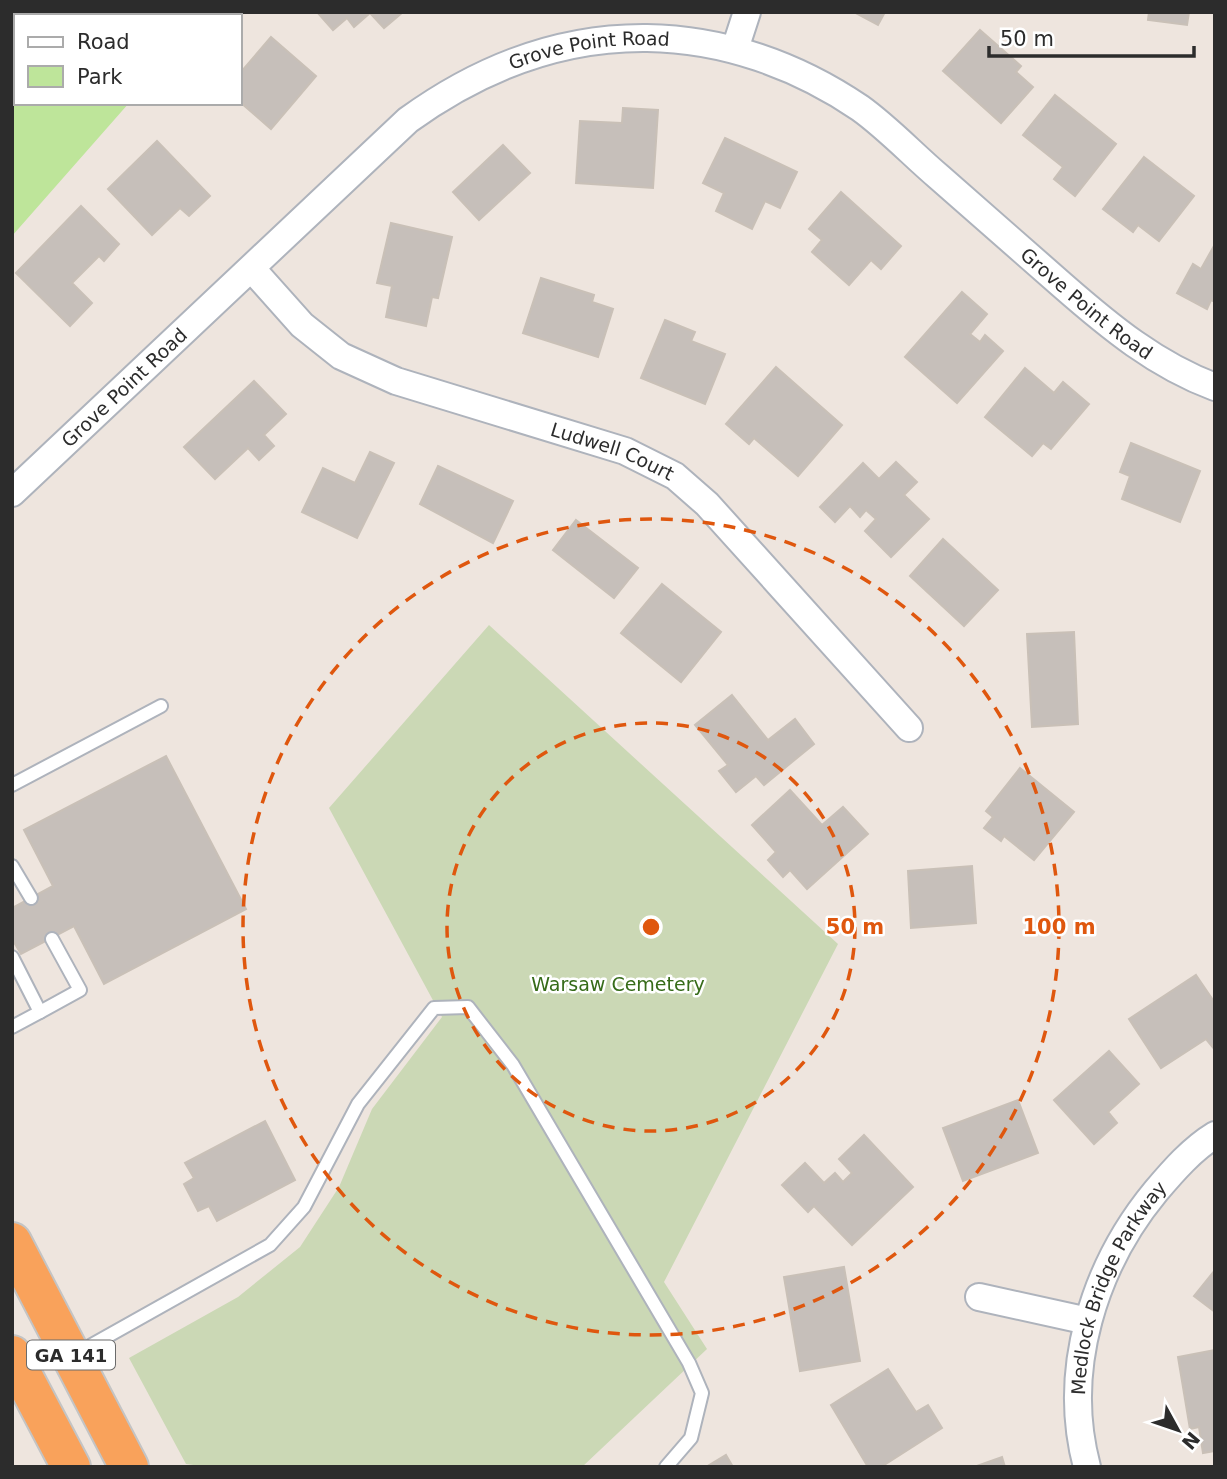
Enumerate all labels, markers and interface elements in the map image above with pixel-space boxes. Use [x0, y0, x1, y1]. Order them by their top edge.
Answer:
legend [14, 14, 242, 105]
scale bar [989, 14, 1194, 58]
street label: Grove Point Road [505, 27, 670, 74]
text: 50 m [1000, 27, 1054, 51]
text: Road [77, 30, 130, 54]
text: Park [77, 65, 123, 89]
street label: Grove Point Road [1016, 243, 1157, 364]
street label: Grove Point Road [57, 323, 191, 452]
street label: Ludwell Court [548, 418, 678, 485]
centre of rings [639, 915, 663, 939]
text: 50 m [826, 915, 884, 939]
text: 100 m [1022, 915, 1096, 939]
park label: Warsaw Cemetery [531, 973, 705, 995]
street label: Medlock Bridge Parkway [1067, 1176, 1171, 1395]
road number: GA 141 [27, 1340, 115, 1370]
north arrow [1143, 1395, 1213, 1465]
text: N [1177, 1428, 1205, 1454]

